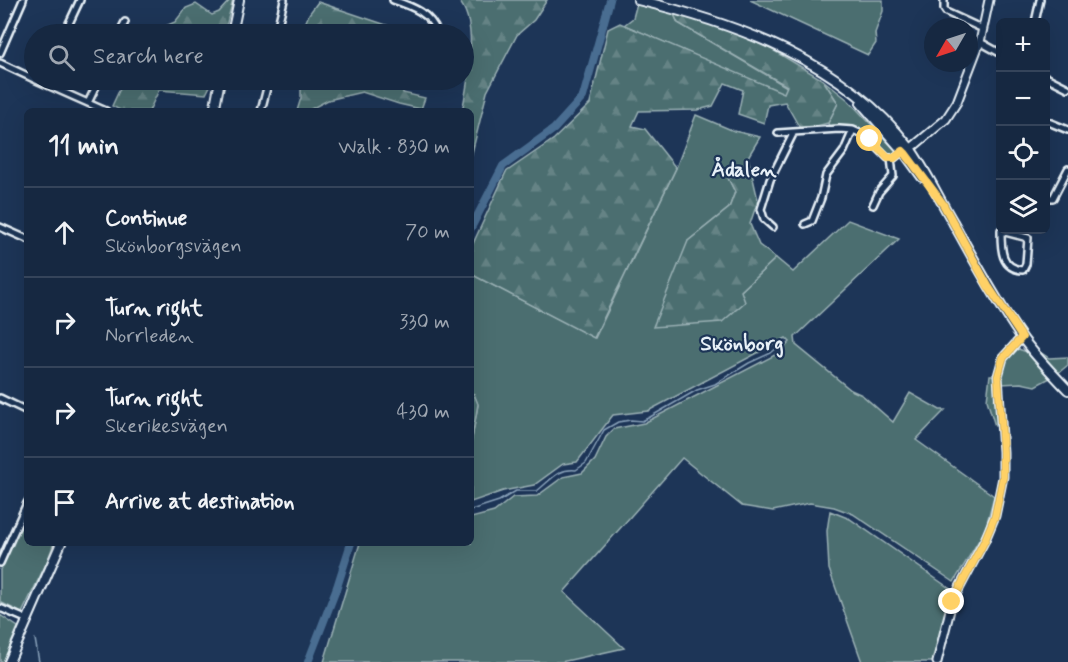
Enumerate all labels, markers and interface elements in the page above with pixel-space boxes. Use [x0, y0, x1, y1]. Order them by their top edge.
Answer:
north arrow [924, 18, 978, 72]
map controls [996, 18, 1050, 234]
button: + [996, 18, 1050, 72]
search box [24, 24, 474, 90]
icon: search [45, 41, 78, 74]
text: Search here [93, 43, 204, 71]
button: − [996, 72, 1050, 126]
route start [856, 125, 882, 151]
button: locate [996, 126, 1050, 180]
text: 11 min [48, 130, 119, 164]
text: Walk · 830 m [338, 134, 450, 161]
district label: Ådalen [711, 156, 777, 184]
button: layers [996, 180, 1050, 234]
text: Continue [105, 205, 187, 233]
icon: ahead [48, 216, 81, 249]
text: 70 m [405, 219, 450, 246]
text: Skönborgsvägen [105, 233, 242, 260]
text: Turn right [105, 295, 203, 323]
icon: right [48, 306, 81, 339]
text: 330 m [399, 309, 450, 336]
text: Norrleden [105, 323, 194, 350]
district label: Skönborg [700, 330, 784, 358]
text: Turn right [105, 385, 203, 413]
icon: right [48, 396, 81, 429]
text: 430 m [397, 399, 450, 426]
text: Skerikesvägen [105, 413, 228, 440]
icon: arrive [48, 486, 81, 519]
text: Arrive at destination [105, 488, 295, 516]
route end [938, 588, 964, 614]

